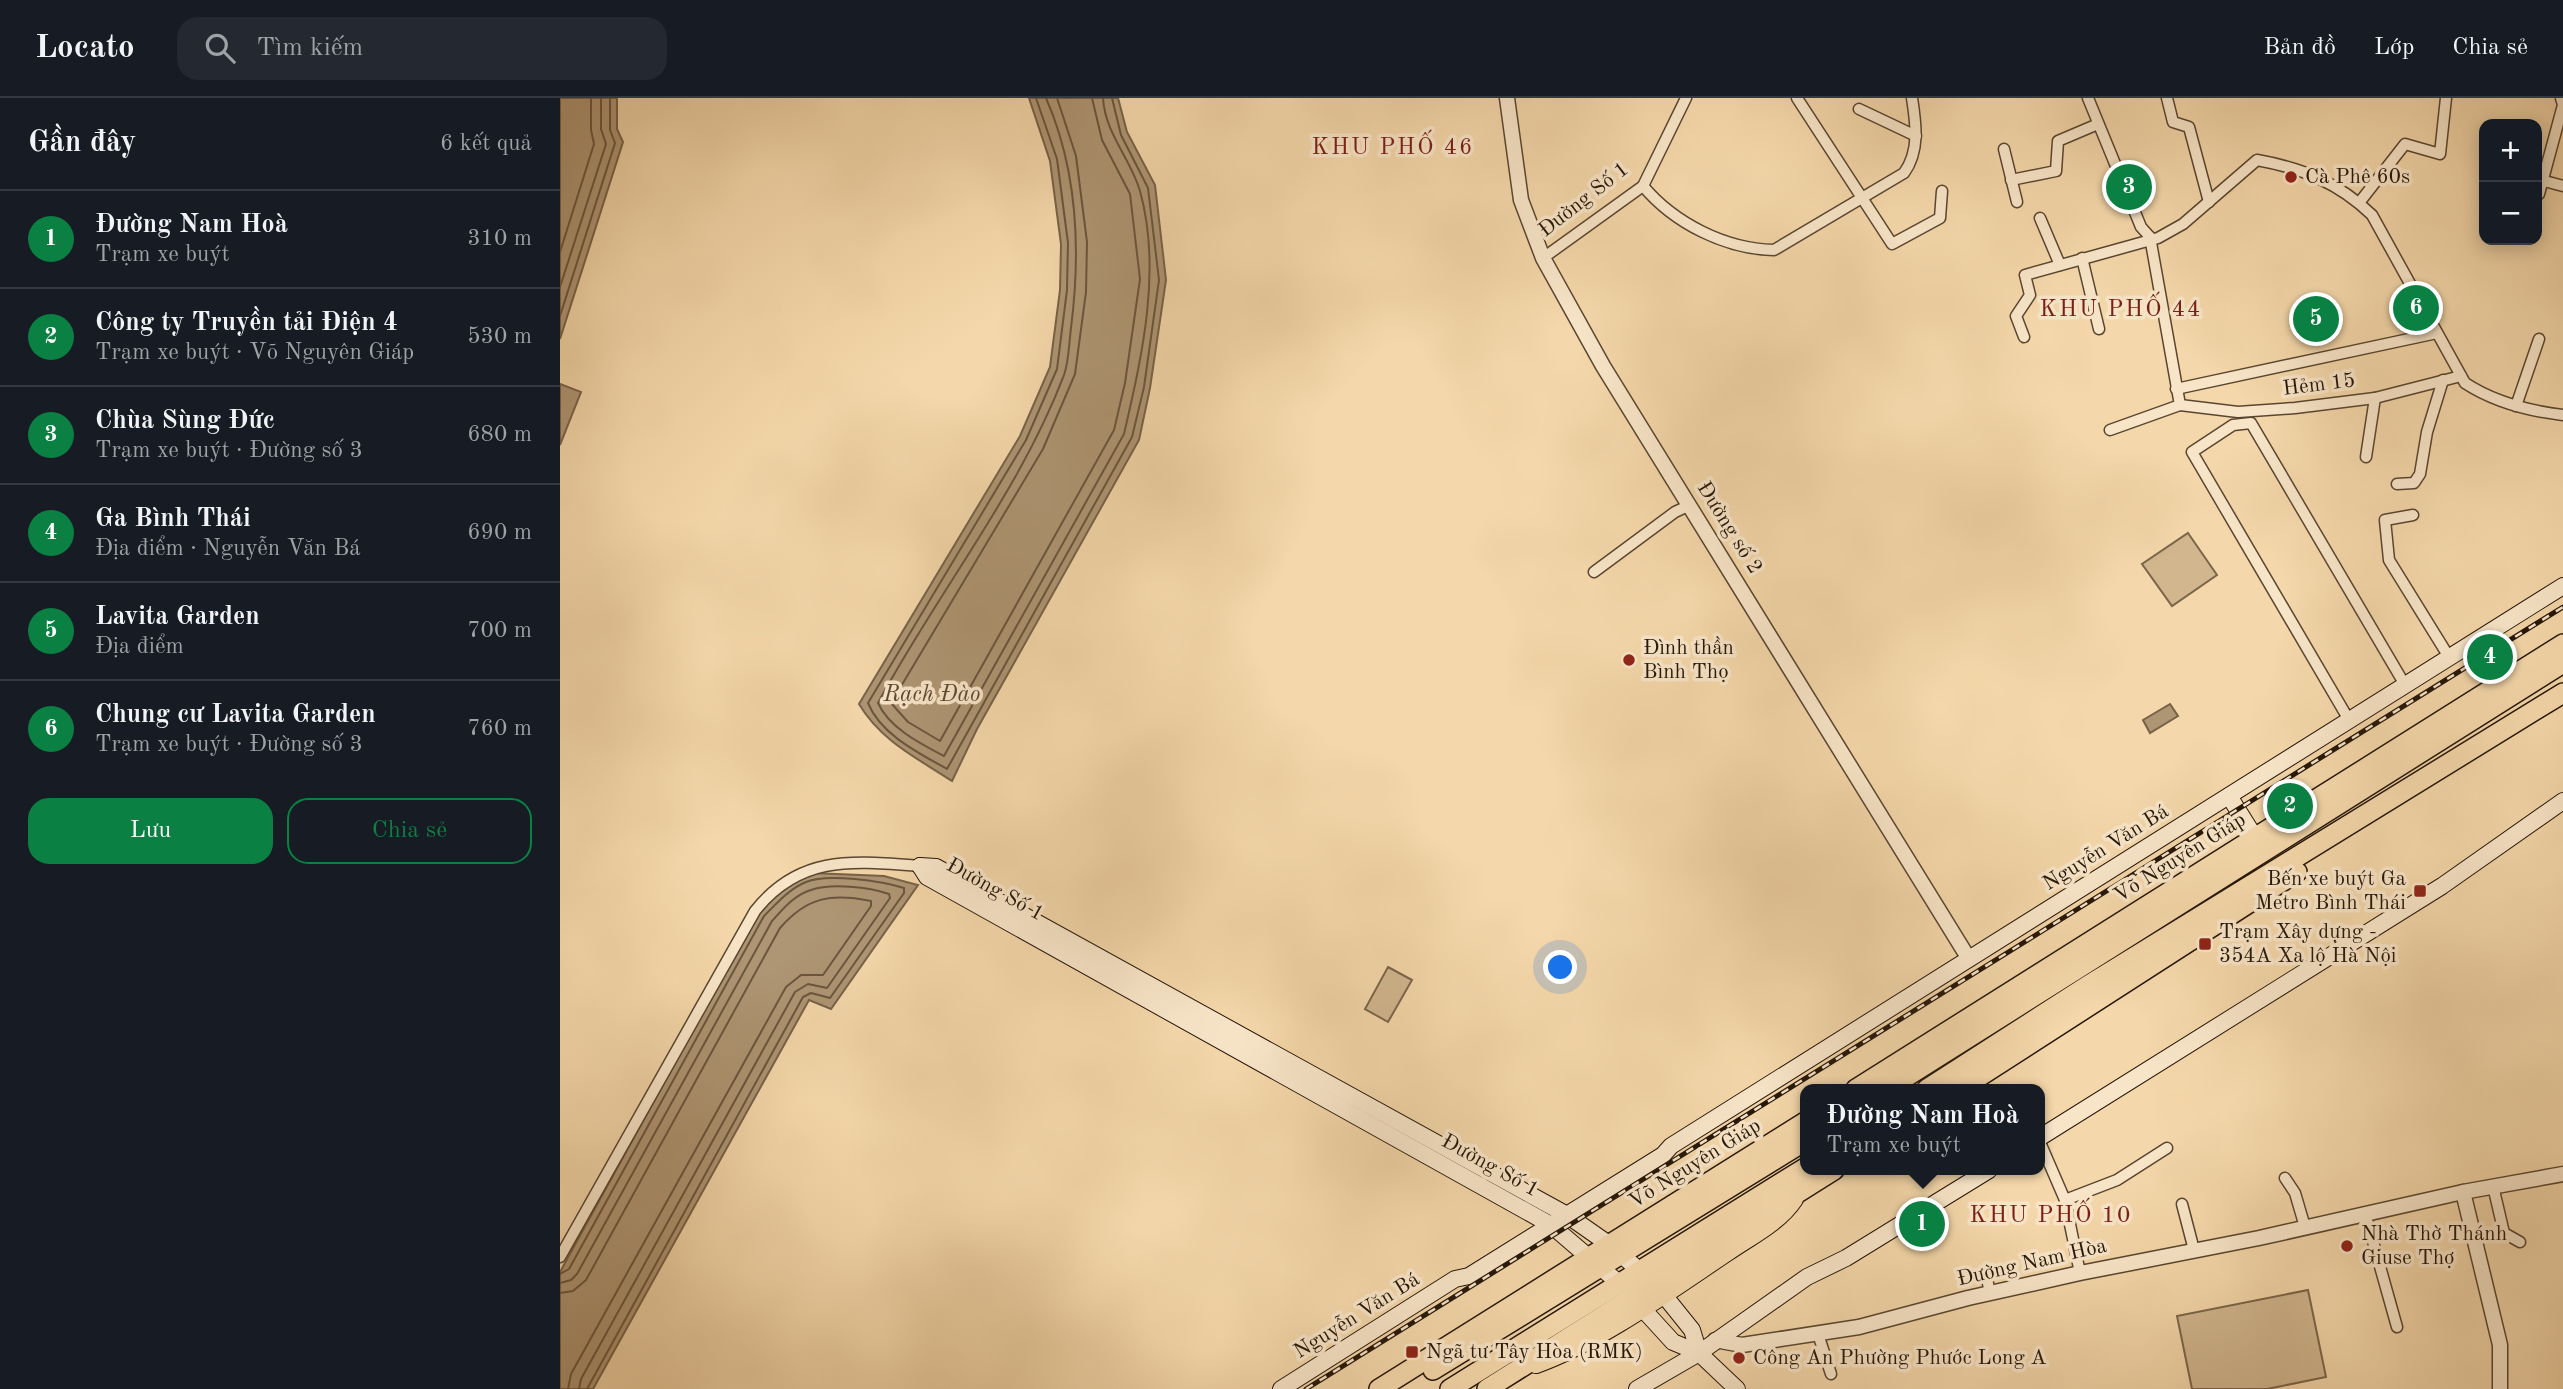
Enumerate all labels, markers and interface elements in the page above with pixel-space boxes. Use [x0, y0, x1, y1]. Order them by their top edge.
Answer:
search box [177, 17, 667, 80]
icon: search [201, 29, 239, 67]
text: Locato [35, 32, 135, 65]
text: Tìm kiếm [257, 35, 363, 61]
text: Bản đồ [2263, 36, 2336, 60]
text: Lớp [2374, 36, 2414, 60]
text: Chia sẻ [2452, 36, 2528, 60]
map controls [2479, 119, 2542, 245]
button: + [2479, 119, 2542, 182]
text: Gần đây [28, 128, 136, 158]
district label: KHU PHỐ 46 [1312, 129, 1474, 159]
text: 6 kết quả [440, 132, 532, 155]
street label: Đường Số 1 [1534, 158, 1633, 241]
pin: 3 [2106, 161, 2152, 213]
place label: Cà Phê 60s [2305, 167, 2410, 188]
marker: Cà Phê 60s [2283, 169, 2299, 185]
button: − [2479, 182, 2542, 245]
text: Đường Nam Hoà [95, 212, 288, 238]
text: 1 [44, 227, 58, 250]
text: 310 m [467, 227, 532, 250]
text: Trạm xe buýt [95, 243, 230, 266]
pin: 6 [2393, 282, 2439, 334]
district label: KHU PHỐ 44 [2040, 291, 2202, 321]
pin: 5 [2293, 293, 2339, 345]
text: Công ty Truyền tải Điện 4 [95, 310, 398, 336]
text: 2 [44, 325, 58, 348]
text: 530 m [467, 325, 532, 348]
text: Trạm xe buýt · Võ Nguyên Giáp [95, 341, 414, 364]
street label: Hẻm 15 [2281, 370, 2357, 400]
text: Chùa Sùng Đức [95, 408, 275, 434]
text: 3 [44, 423, 58, 446]
text: 680 m [467, 423, 532, 446]
text: Trạm xe buýt · Đường số 3 [95, 439, 363, 462]
street label: Đường số 2 [1693, 478, 1766, 578]
text: Ga Bình Thái [95, 506, 251, 532]
text: 4 [44, 521, 58, 544]
text: 690 m [467, 521, 532, 544]
text: Địa điểm · Nguyễn Văn Bá [95, 537, 361, 560]
text: Lavita Garden [95, 604, 260, 630]
text: 5 [44, 619, 58, 642]
text: 700 m [467, 619, 532, 642]
pin: 4 [2467, 631, 2513, 683]
text: Địa điểm [95, 635, 184, 658]
place label: Đình thần Bình Thọ [1643, 636, 1734, 683]
marker: Đình thần Bình Thọ [1621, 652, 1637, 668]
water label: Rạch Đào [882, 683, 981, 706]
text: Chung cư Lavita Garden [95, 702, 376, 728]
text: 6 [44, 717, 58, 740]
text: 760 m [467, 717, 532, 740]
text: Trạm xe buýt · Đường số 3 [95, 733, 363, 756]
pin: 2 [2267, 780, 2313, 832]
button: Lưu [28, 798, 273, 864]
button: Chia sẻ [287, 798, 532, 864]
street label: Nguyễn Văn Bá [2038, 799, 2173, 895]
street label: Võ Nguyên Giáp [2110, 809, 2250, 907]
street label: Đường Số 1 [943, 854, 1048, 925]
place label: Bến xe buýt Ga Metro Bình Thái [2255, 868, 2406, 914]
marker: Bến xe buýt Ga Metro Bình Thái [2412, 883, 2428, 899]
place label: Trạm Xây dựng - 354A Xa lộ Hà Nội [2219, 922, 2397, 967]
marker: Trạm Xây dựng - 354A Xa lộ Hà Nội [2197, 936, 2213, 952]
your location [1543, 950, 1577, 984]
popup [1800, 1084, 2045, 1175]
text: Đường Nam Hoà [1826, 1103, 2019, 1129]
street label: Võ Nguyên Giáp [1625, 1115, 1765, 1213]
street label: Đường Số 1 [1438, 1130, 1543, 1201]
text: Trạm xe buýt [1826, 1134, 1961, 1157]
district label: KHU PHỐ 10 [1970, 1197, 2132, 1227]
pin: 1 [1899, 1198, 1945, 1250]
place label: Nhà Thờ Thánh Giuse Thợ [2361, 1224, 2507, 1269]
street label: Đường Nam Hòa [1955, 1236, 2109, 1290]
marker: Nhà Thờ Thánh Giuse Thợ [2339, 1238, 2355, 1254]
street label: Nguyễn Văn Bá [1289, 1267, 1424, 1363]
place label: Ngã tư Tây Hòa (RMK) [1426, 1342, 1643, 1363]
marker: Ngã tư Tây Hòa (RMK) [1404, 1344, 1420, 1360]
place label: Công An Phường Phước Long A [1753, 1348, 2047, 1369]
marker: Công An Phường Phước Long A [1731, 1350, 1747, 1366]

